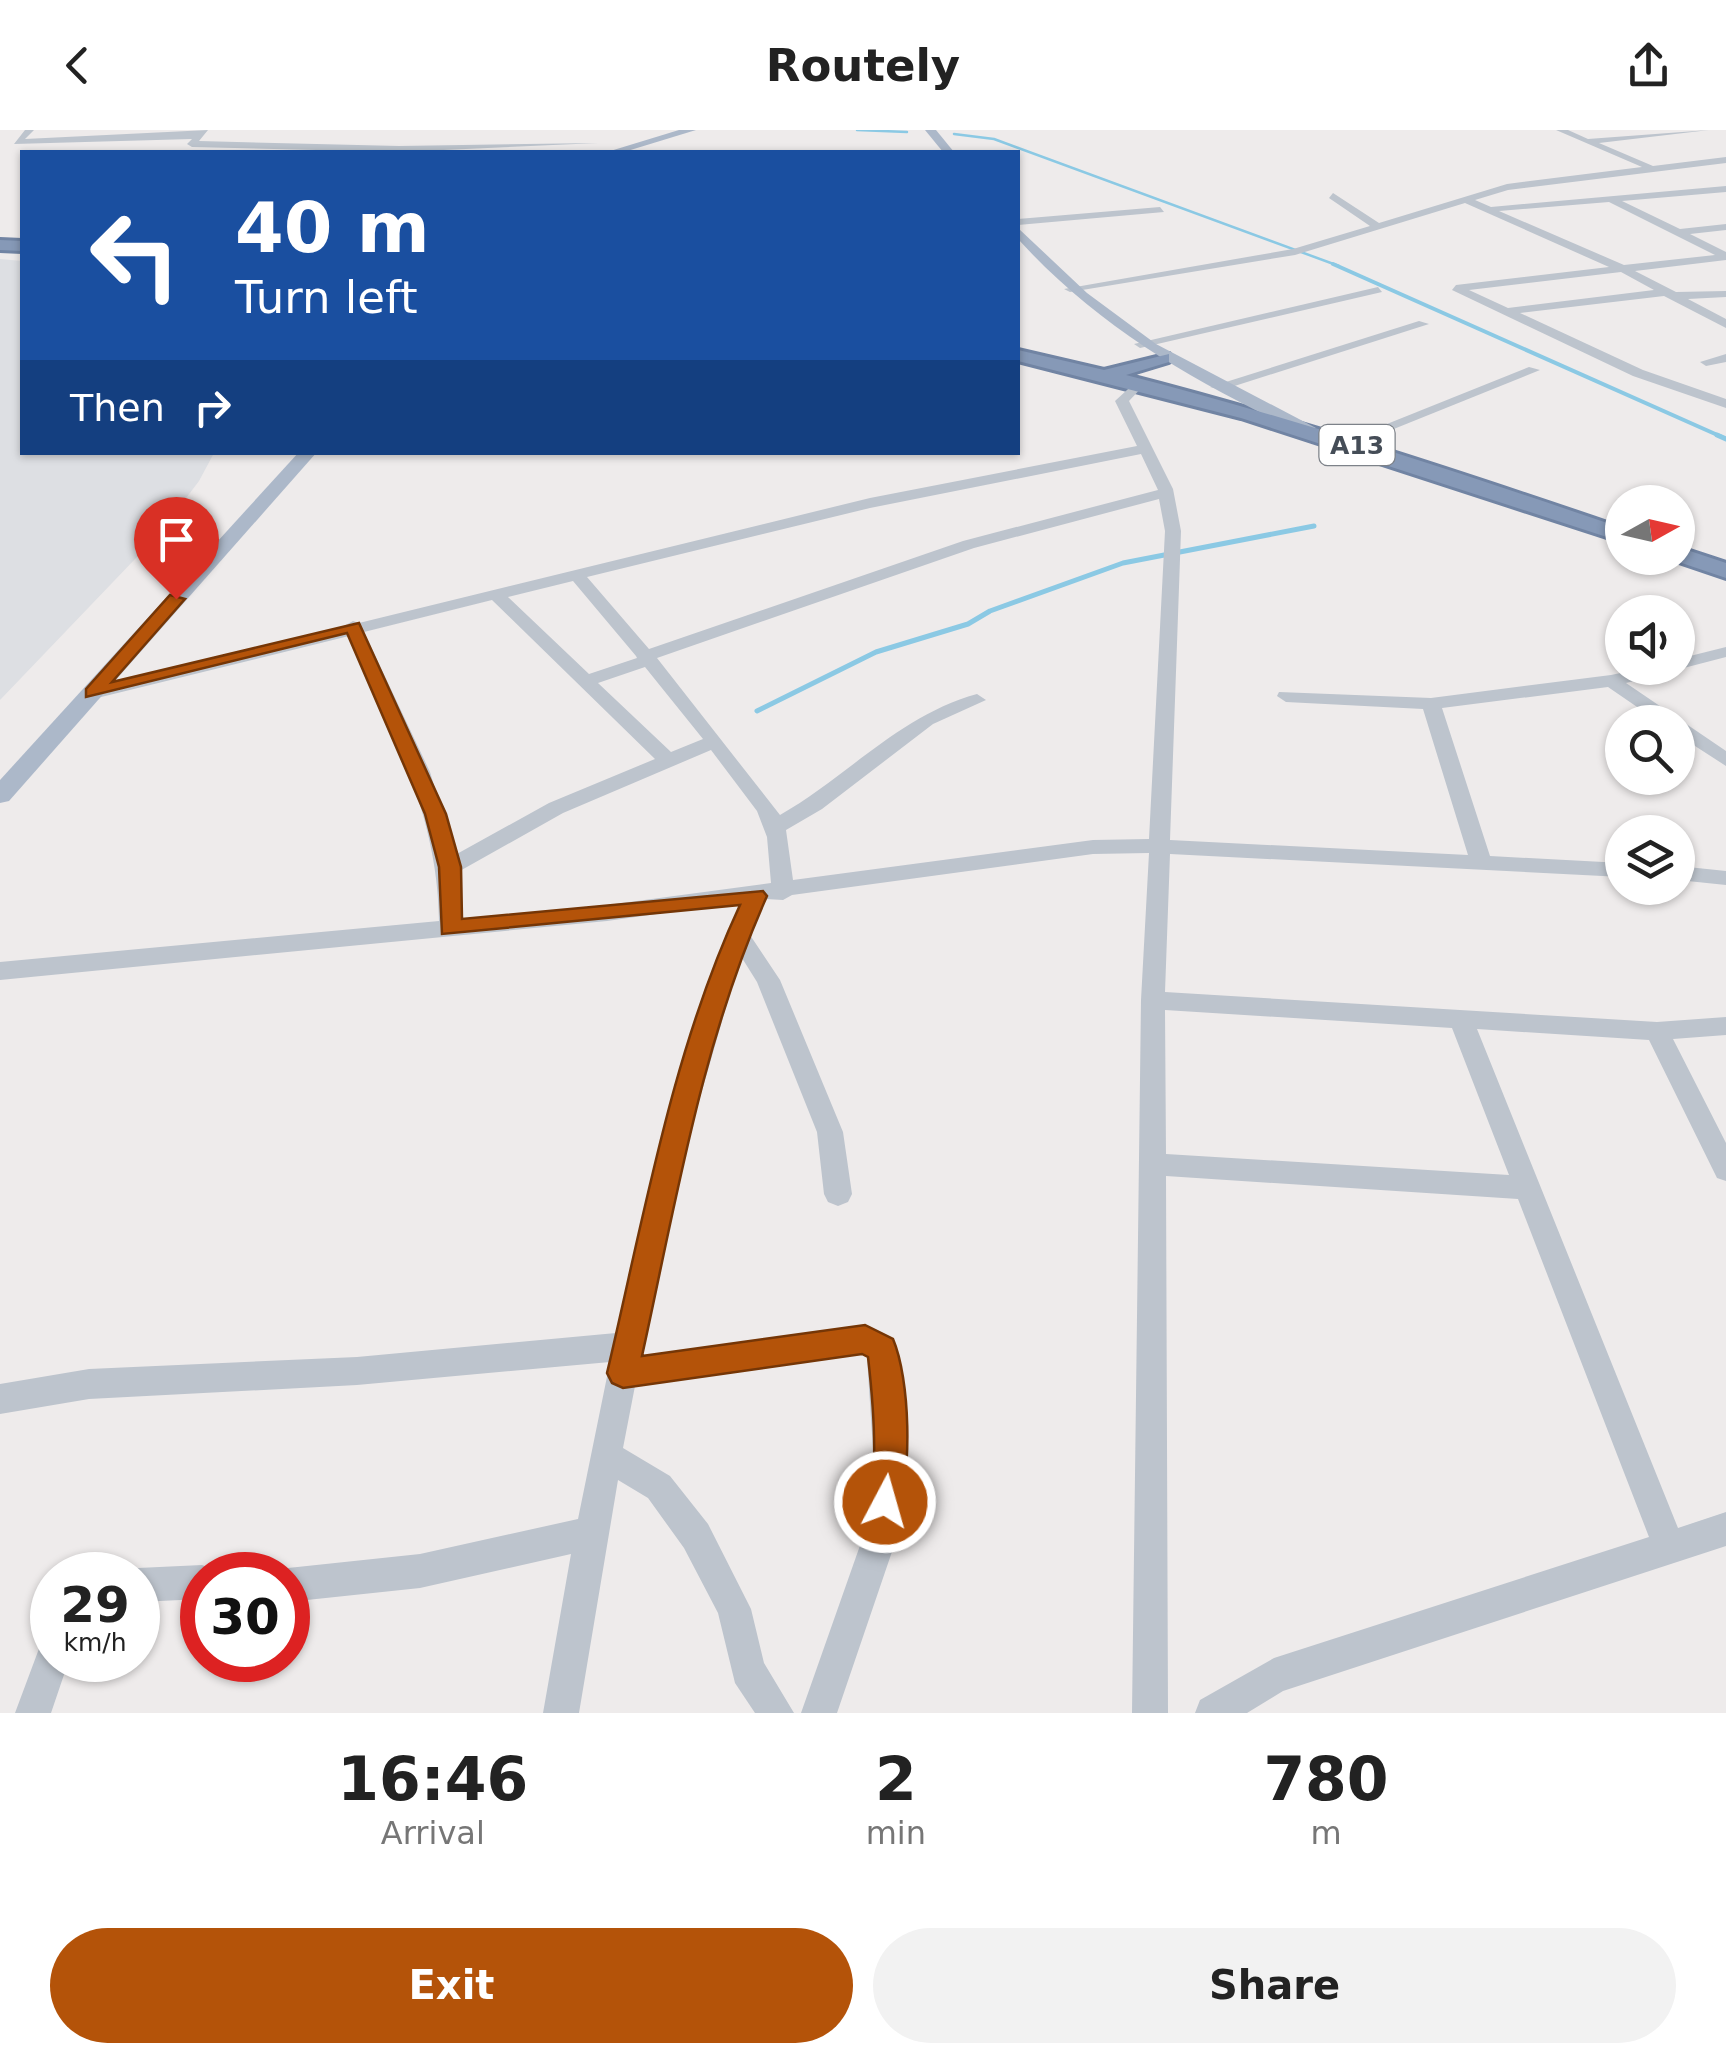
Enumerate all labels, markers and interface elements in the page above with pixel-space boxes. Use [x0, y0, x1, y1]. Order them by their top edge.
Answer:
icon: back [50, 38, 105, 93]
icon: share [1621, 38, 1676, 93]
text: Routely [766, 39, 960, 92]
text: 40 m [235, 187, 430, 269]
icon: left [70, 190, 200, 320]
text: Turn left [235, 271, 418, 324]
icon: right [185, 380, 240, 435]
text: Then [70, 386, 165, 430]
road number: A13 [1320, 425, 1394, 465]
north arrow [1605, 485, 1695, 575]
map controls [1605, 485, 1695, 905]
pin [134, 497, 219, 600]
icon: arrive [149, 512, 204, 567]
button: sound [1605, 595, 1695, 685]
button: search [1605, 705, 1695, 795]
button: layers [1605, 815, 1695, 905]
position arrow [833, 1450, 937, 1554]
speed limit sign: 30 [180, 1552, 310, 1682]
text: 29 [60, 1576, 130, 1634]
text: km/h [63, 1628, 127, 1657]
text: 16:46 [337, 1744, 528, 1814]
text: 2 [875, 1744, 917, 1814]
text: 780 [1263, 1744, 1389, 1814]
text: Arrival [381, 1814, 485, 1852]
text: min [866, 1814, 926, 1852]
text: m [1310, 1814, 1342, 1852]
button: Exit [50, 1928, 853, 2043]
button: Share [873, 1928, 1676, 2043]

